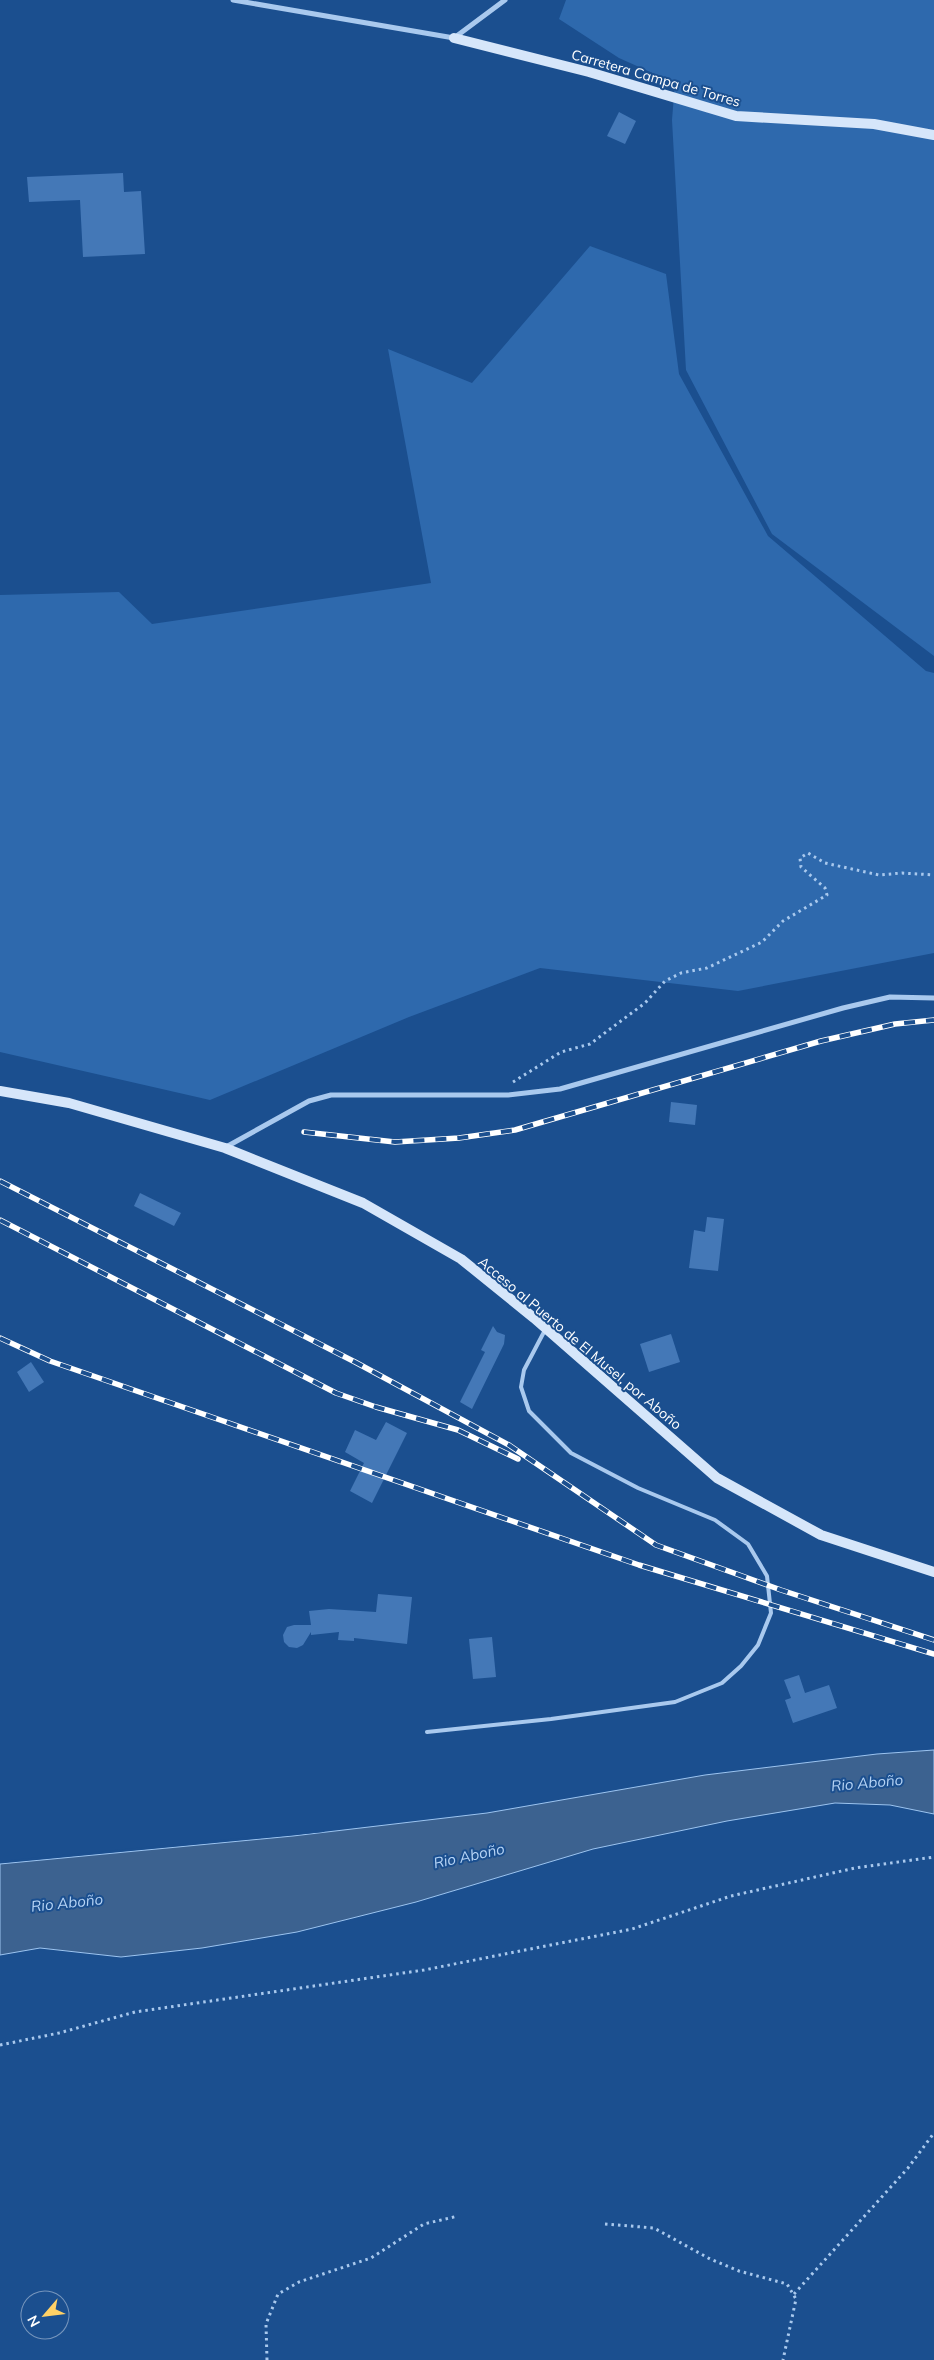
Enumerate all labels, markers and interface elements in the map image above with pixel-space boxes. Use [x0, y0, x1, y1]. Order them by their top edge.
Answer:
street label: Carretera Campa de Torres [569, 45, 743, 111]
street label: Acceso al Puerto de El Musel, por Aboño [475, 1253, 685, 1433]
water label: Rio Aboño [830, 1770, 904, 1795]
water label: Rio Aboño [432, 1839, 507, 1872]
water label: Rio Aboño [30, 1889, 104, 1916]
north arrow [20, 2290, 70, 2340]
text: N [23, 2312, 44, 2330]

